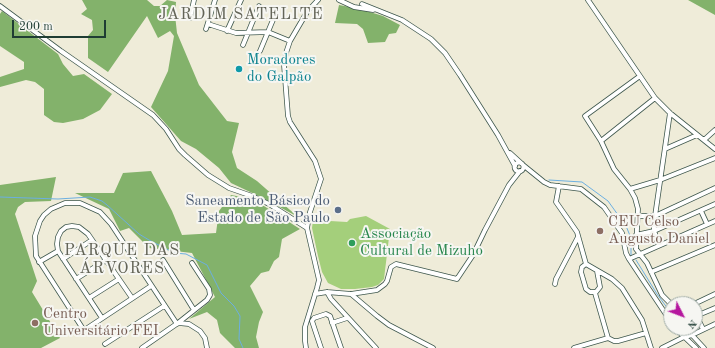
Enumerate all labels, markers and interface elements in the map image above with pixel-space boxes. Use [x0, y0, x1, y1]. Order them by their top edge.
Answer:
district label: JARDIM SATELITE [158, 5, 324, 25]
scale bar [14, 12, 108, 38]
text: 200 m [19, 21, 53, 33]
place label: Moradores do Galpão [247, 51, 315, 86]
marker: Moradores do Galpão [234, 64, 244, 74]
place label: Saneamento Básico do Estado de São Paulo [185, 192, 330, 227]
marker: Saneamento Básico do Estado de São Paulo [333, 205, 343, 215]
place label: CEU Celso Augusto Daniel [608, 213, 709, 248]
place label: Associação Cultural de Mizuho [360, 225, 483, 260]
marker: CEU Celso Augusto Daniel [595, 226, 605, 236]
marker: Associação Cultural de Mizuho [347, 238, 357, 248]
district label: PARQUE DAS ÁRVORES [64, 241, 180, 279]
north arrow [663, 296, 703, 336]
place label: Centro Universitário FEI [43, 305, 159, 340]
text: N [685, 317, 698, 330]
marker: Centro Universitário FEI [30, 318, 40, 328]

